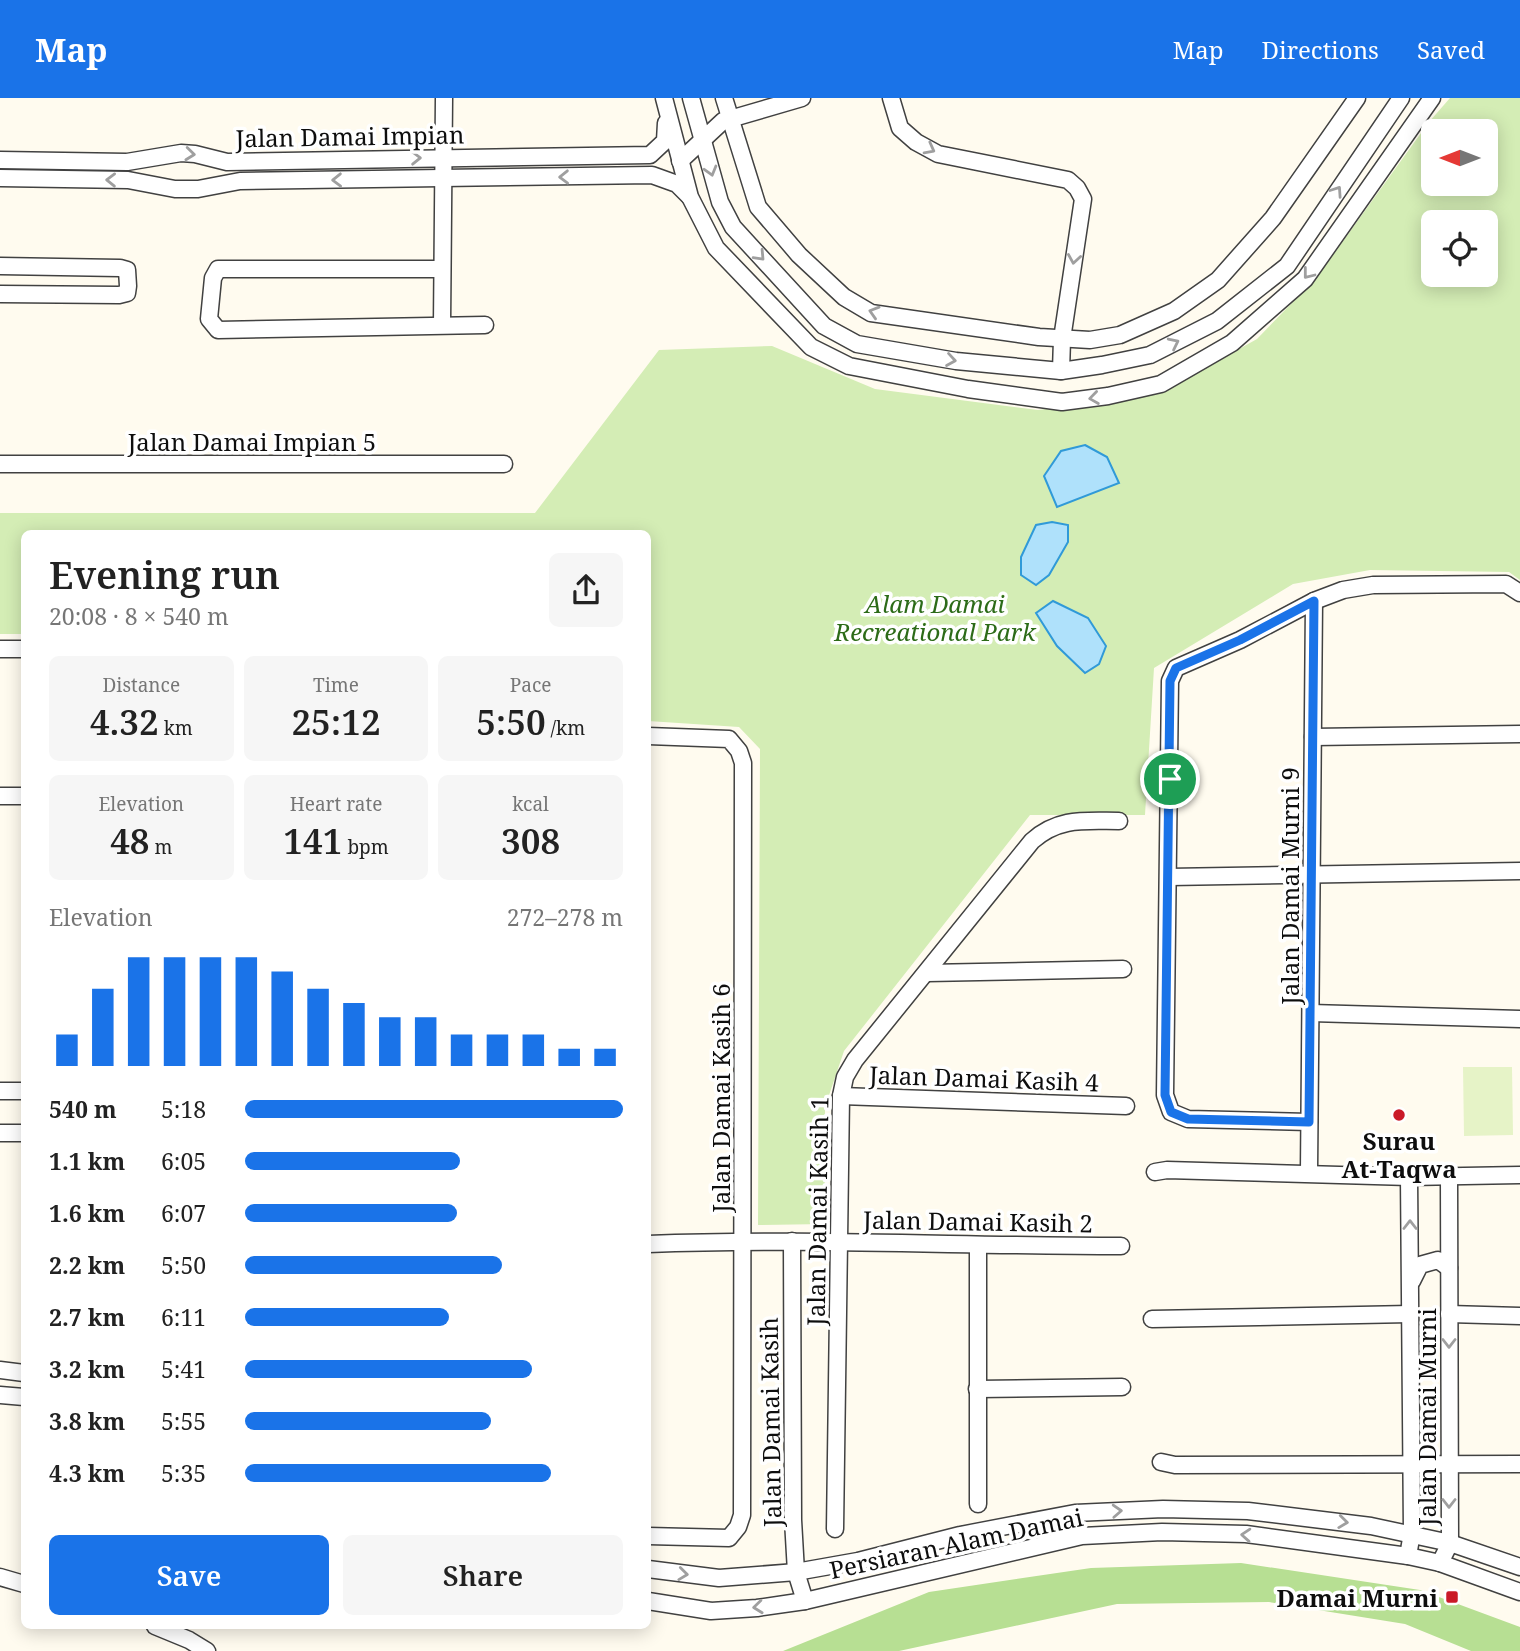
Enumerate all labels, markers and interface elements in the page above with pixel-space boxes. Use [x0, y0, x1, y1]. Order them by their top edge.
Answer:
text: Map [35, 27, 108, 72]
text: Map [1173, 33, 1224, 66]
text: Directions [1262, 33, 1379, 66]
text: Saved [1417, 33, 1485, 66]
street label: Jalan Damai Impian [234, 118, 465, 155]
north arrow [1421, 119, 1498, 196]
map controls [1421, 119, 1498, 287]
one-way arrow [923, 141, 935, 154]
one-way arrow [185, 146, 196, 161]
one-way arrow [411, 150, 422, 166]
one-way arrow [703, 165, 717, 177]
one-way arrow [559, 169, 570, 184]
one-way arrow [105, 172, 116, 188]
one-way arrow [331, 172, 342, 188]
one-way arrow [1329, 186, 1342, 199]
button: locate [1421, 210, 1498, 287]
one-way arrow [752, 248, 764, 261]
one-way arrow [1067, 253, 1082, 265]
one-way arrow [1303, 266, 1316, 278]
one-way arrow [869, 305, 881, 320]
one-way arrow [1167, 337, 1179, 351]
one-way arrow [945, 352, 957, 367]
one-way arrow [1088, 390, 1100, 405]
street label: Jalan Damai Impian 5 [127, 425, 376, 458]
text: Evening run [49, 548, 280, 600]
button: share [549, 553, 623, 627]
park label: Alam Damai Recreational Park [833, 587, 1037, 648]
text: 20:08 · 8 × 540 m [49, 600, 229, 632]
text: Distance [103, 672, 180, 698]
text: Time [313, 672, 359, 698]
text: Pace [510, 672, 552, 698]
text: 4.32 [90, 698, 159, 745]
text: 25:12 [291, 698, 381, 745]
text: 5:50 [476, 698, 546, 745]
text: km [159, 715, 193, 741]
text: /km [546, 715, 585, 741]
pin [1140, 749, 1200, 809]
icon: arrive [1151, 760, 1189, 798]
street label: Jalan Damai Murni 9 [1273, 767, 1306, 1006]
text: Elevation [99, 791, 184, 817]
text: Heart rate [290, 791, 382, 817]
text: kcal [512, 791, 549, 817]
text: 48 [110, 817, 150, 864]
text: 141 [283, 817, 342, 864]
text: 308 [501, 817, 560, 864]
text: m [150, 834, 172, 860]
text: bpm [342, 834, 389, 860]
text: Elevation [49, 901, 153, 933]
text: 272–278 m [507, 901, 623, 933]
street label: Jalan Damai Kasih 6 [704, 983, 737, 1214]
street label: Jalan Damai Kasih 4 [868, 1057, 1100, 1099]
text: 540 m [49, 1093, 117, 1125]
text: 5:18 [161, 1093, 206, 1125]
street label: Jalan Damai Kasih 1 [798, 1096, 836, 1327]
marker: Surau At-Taqwa [1391, 1107, 1407, 1123]
place label: Surau At-Taqwa [1341, 1124, 1457, 1185]
text: 1.1 km [49, 1145, 125, 1177]
text: 6:05 [161, 1145, 206, 1177]
text: 1.6 km [49, 1197, 125, 1229]
text: 6:07 [161, 1197, 206, 1229]
street label: Jalan Damai Kasih 2 [862, 1202, 1093, 1240]
one-way arrow [1402, 1219, 1418, 1230]
text: 2.2 km [49, 1249, 125, 1281]
text: 5:50 [161, 1249, 206, 1281]
text: 2.7 km [49, 1301, 125, 1333]
text: 6:11 [161, 1301, 206, 1333]
street label: Jalan Damai Murni [1410, 1308, 1443, 1527]
street label: Jalan Damai Kasih [752, 1317, 788, 1528]
one-way arrow [1441, 1338, 1457, 1348]
text: 3.2 km [49, 1353, 125, 1385]
text: 5:41 [161, 1353, 206, 1385]
text: 3.8 km [49, 1405, 125, 1437]
text: 5:55 [161, 1405, 206, 1437]
text: 4.3 km [49, 1457, 125, 1489]
text: 5:35 [161, 1457, 206, 1489]
one-way arrow [1441, 1498, 1457, 1509]
street label: Persiaran Alam Damai [826, 1500, 1086, 1586]
one-way arrow [1111, 1503, 1122, 1518]
one-way arrow [1338, 1515, 1349, 1530]
one-way arrow [1240, 1528, 1251, 1543]
button: Save [49, 1535, 329, 1615]
button: Share [343, 1535, 623, 1615]
one-way arrow [678, 1566, 689, 1581]
place label: Damai Murni [1277, 1581, 1439, 1614]
marker: Damai Murni [1444, 1589, 1460, 1605]
one-way arrow [752, 1599, 763, 1614]

